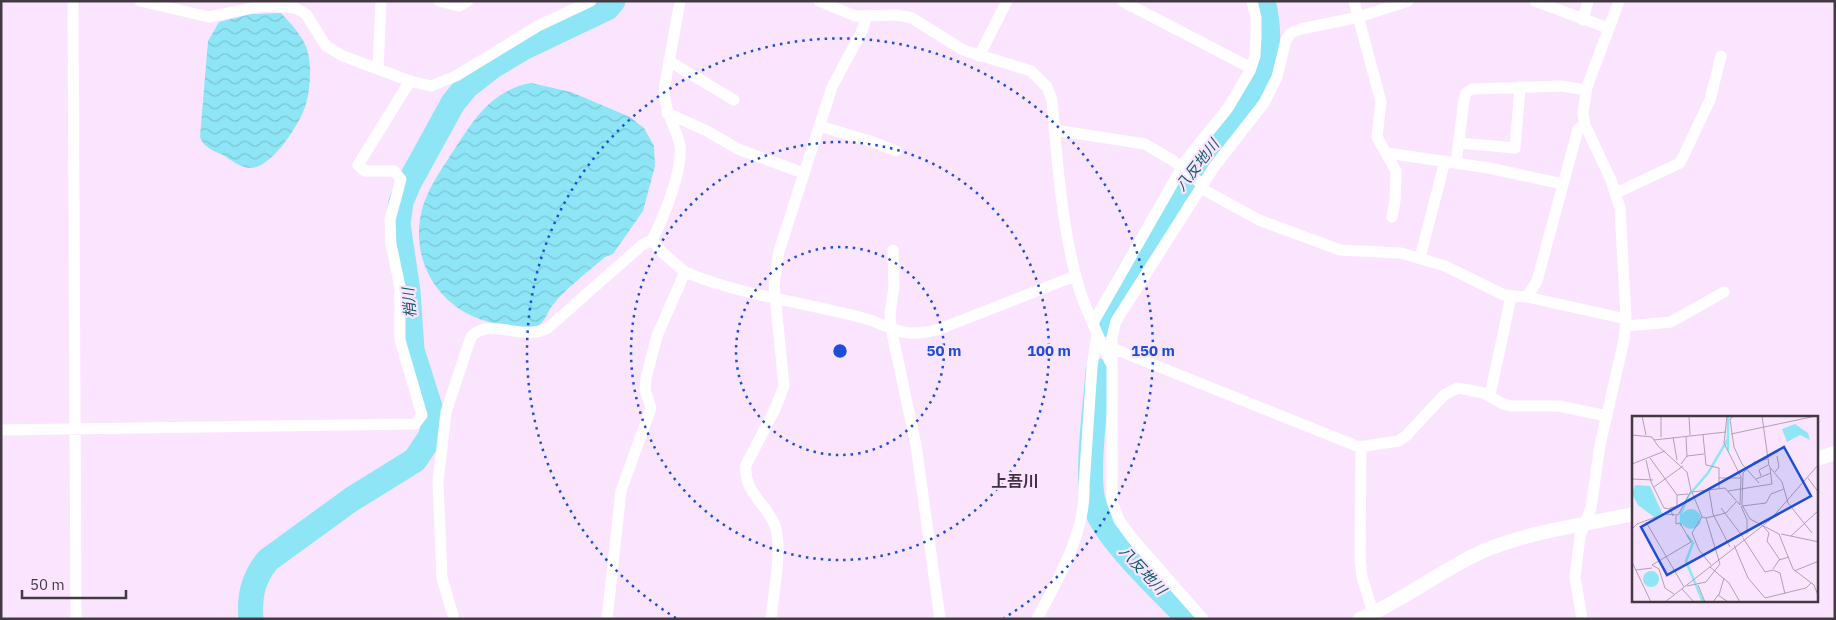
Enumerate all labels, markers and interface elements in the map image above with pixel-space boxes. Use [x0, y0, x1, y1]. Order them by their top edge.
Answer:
water label: 八反地川 [1171, 134, 1224, 194]
water label: 梢川 [398, 285, 420, 319]
text: 50 m [927, 341, 961, 360]
text: 100 m [1027, 341, 1071, 360]
text: 150 m [1131, 341, 1175, 360]
centre of rings [831, 342, 849, 360]
inset map [1632, 416, 1818, 602]
district label: 上吾川 [991, 471, 1039, 491]
water label: 八反地川 [1116, 542, 1172, 600]
scale bar [22, 568, 126, 600]
text: 50 m [30, 575, 65, 594]

